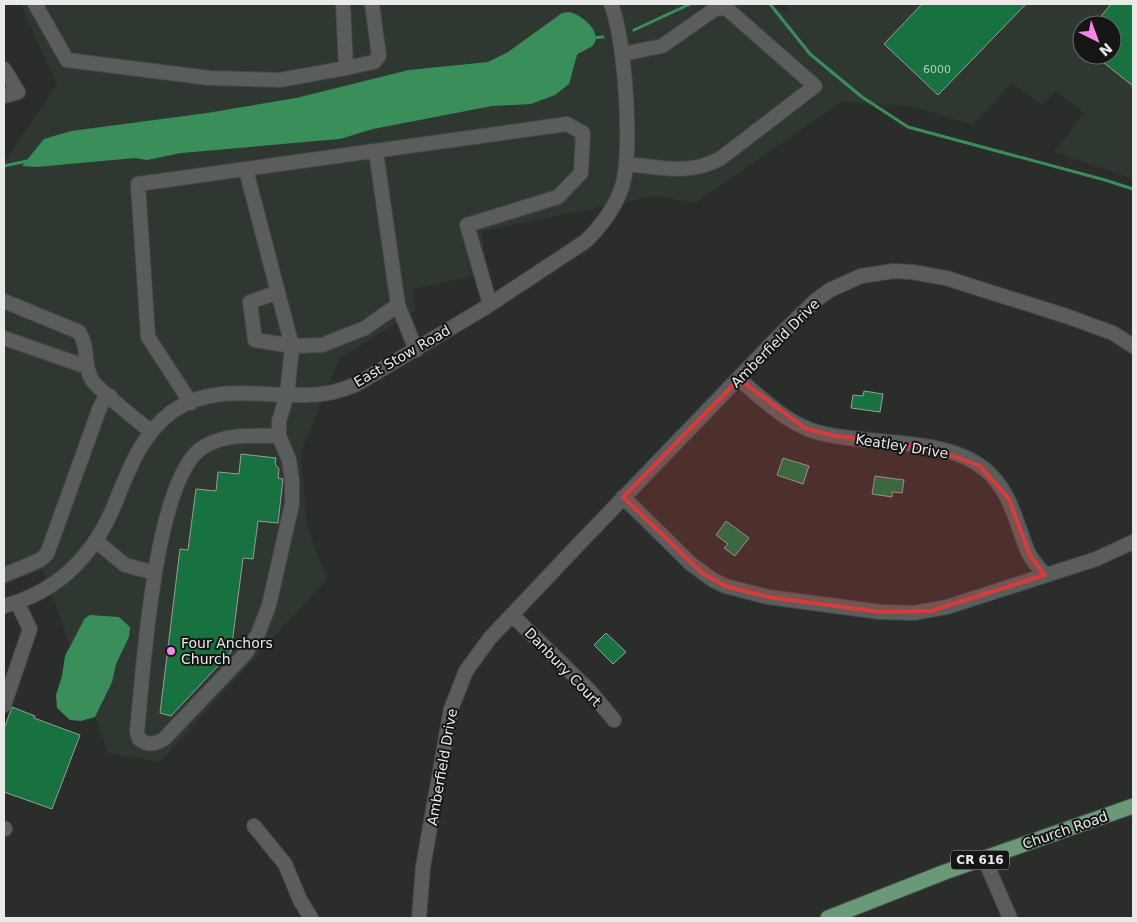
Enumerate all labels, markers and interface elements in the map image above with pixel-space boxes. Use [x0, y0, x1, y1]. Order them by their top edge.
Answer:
north arrow [1072, 15, 1122, 65]
text: N [1096, 40, 1115, 60]
house number: 6000 [923, 63, 951, 76]
street label: Amberfield Drive [727, 295, 823, 391]
street label: East Stow Road [351, 322, 453, 390]
street label: Keatley Drive [854, 431, 950, 461]
street label: Danbury Court [521, 624, 605, 710]
place label: Four Anchors Church [181, 635, 273, 667]
marker: Four Anchors Church [165, 645, 177, 657]
street label: Amberfield Drive [424, 707, 460, 827]
street label: Church Road [1020, 808, 1110, 852]
road number: CR 616 [951, 850, 1009, 870]

